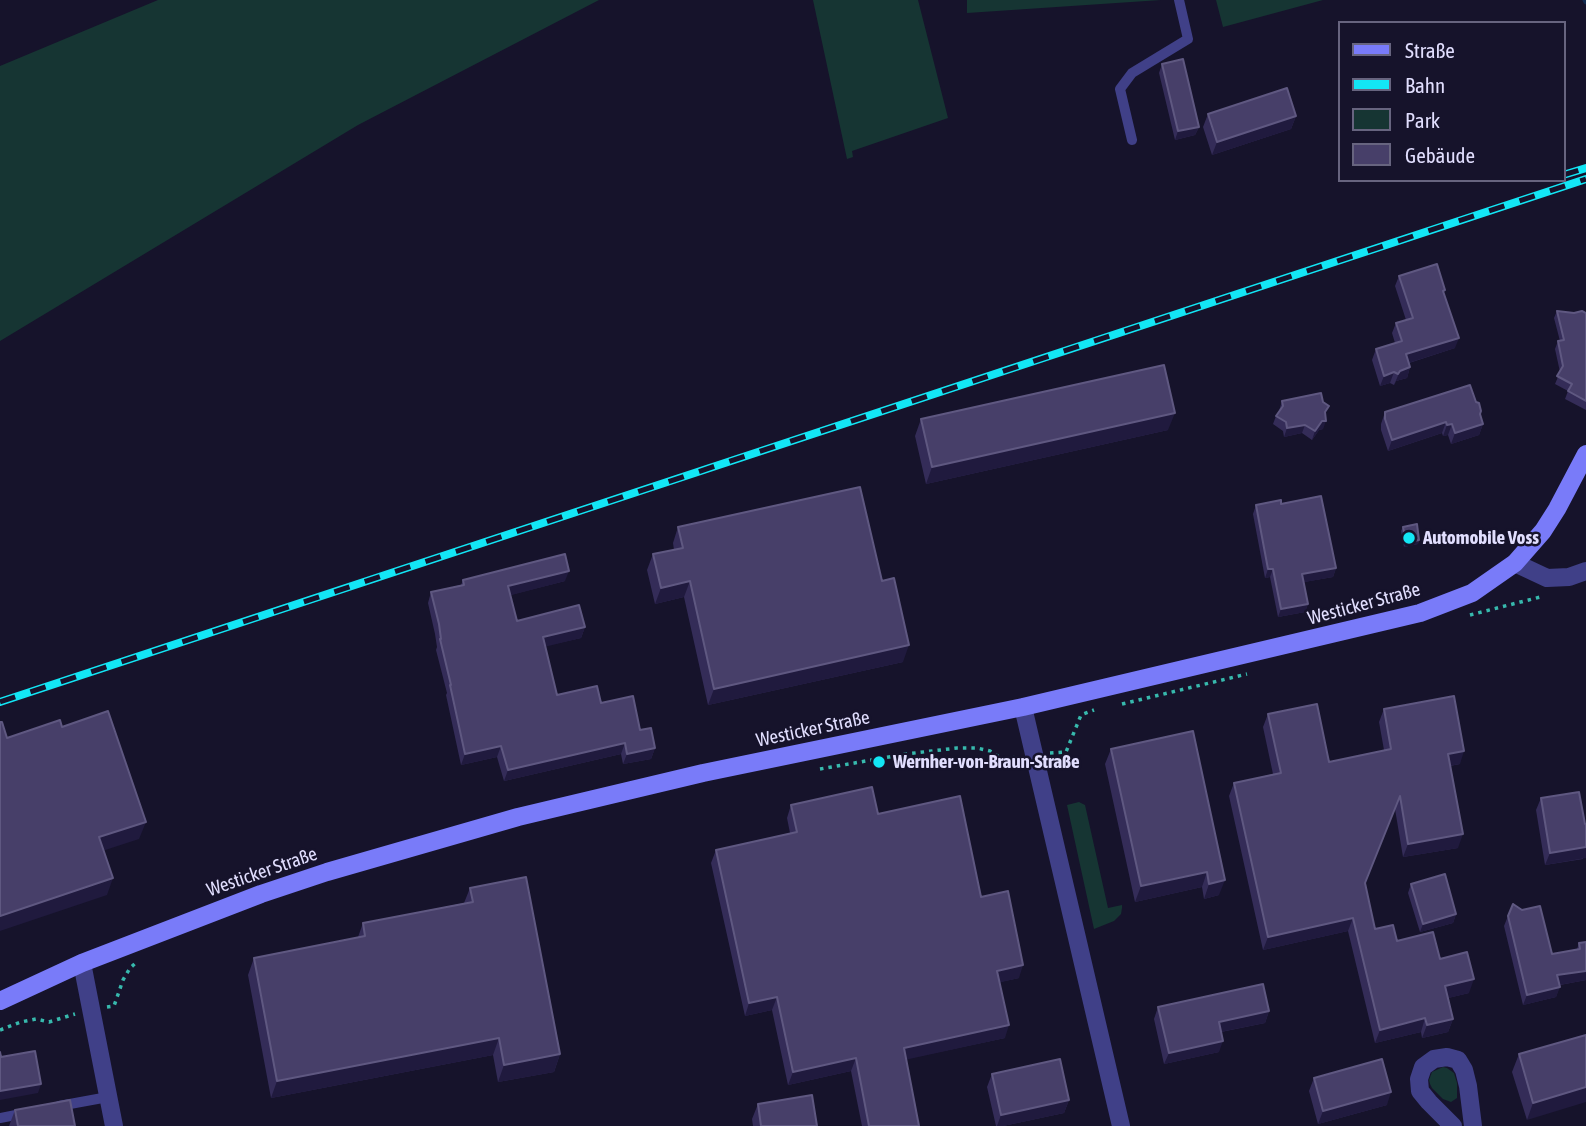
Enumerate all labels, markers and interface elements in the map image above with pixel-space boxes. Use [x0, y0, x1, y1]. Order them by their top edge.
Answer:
legend [1338, 21, 1565, 182]
text: Straße [1405, 38, 1455, 62]
text: Bahn [1405, 73, 1445, 97]
text: Park [1405, 108, 1440, 132]
text: Gebäude [1405, 143, 1475, 167]
place label: Automobile Voss [1423, 527, 1539, 549]
marker: Automobile Voss [1401, 530, 1417, 546]
street label: Westicker Straße [1305, 578, 1423, 630]
street label: Westicker Straße [754, 706, 872, 752]
place label: Wernher-von-Braun-Straße [893, 751, 1080, 773]
marker: Wernher-von-Braun-Straße [871, 754, 887, 770]
street label: Westicker Straße [204, 842, 320, 902]

